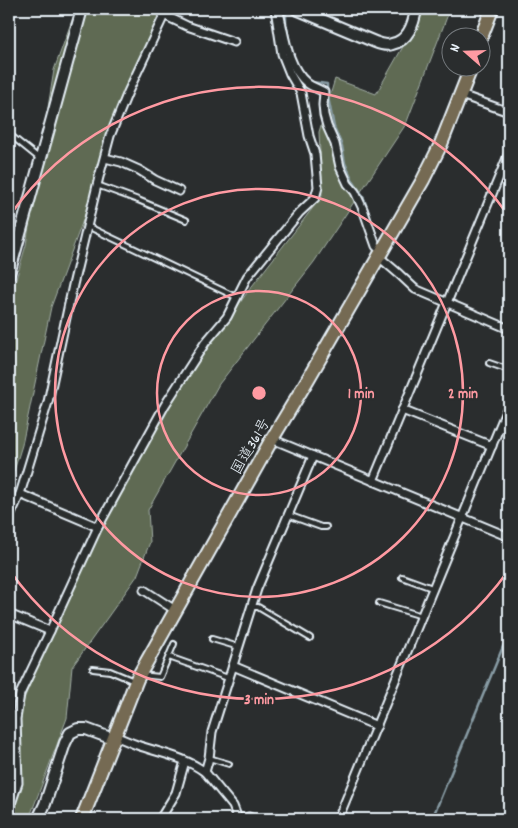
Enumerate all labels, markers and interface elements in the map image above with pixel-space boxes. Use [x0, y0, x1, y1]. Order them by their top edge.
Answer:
north arrow [440, 28, 490, 78]
text: N [445, 41, 466, 55]
centre of rings [250, 384, 268, 402]
text: 1 min [348, 384, 374, 406]
text: 2 min [448, 384, 478, 406]
street label: 国道361号 [227, 415, 277, 479]
text: 3 min [244, 690, 274, 712]

